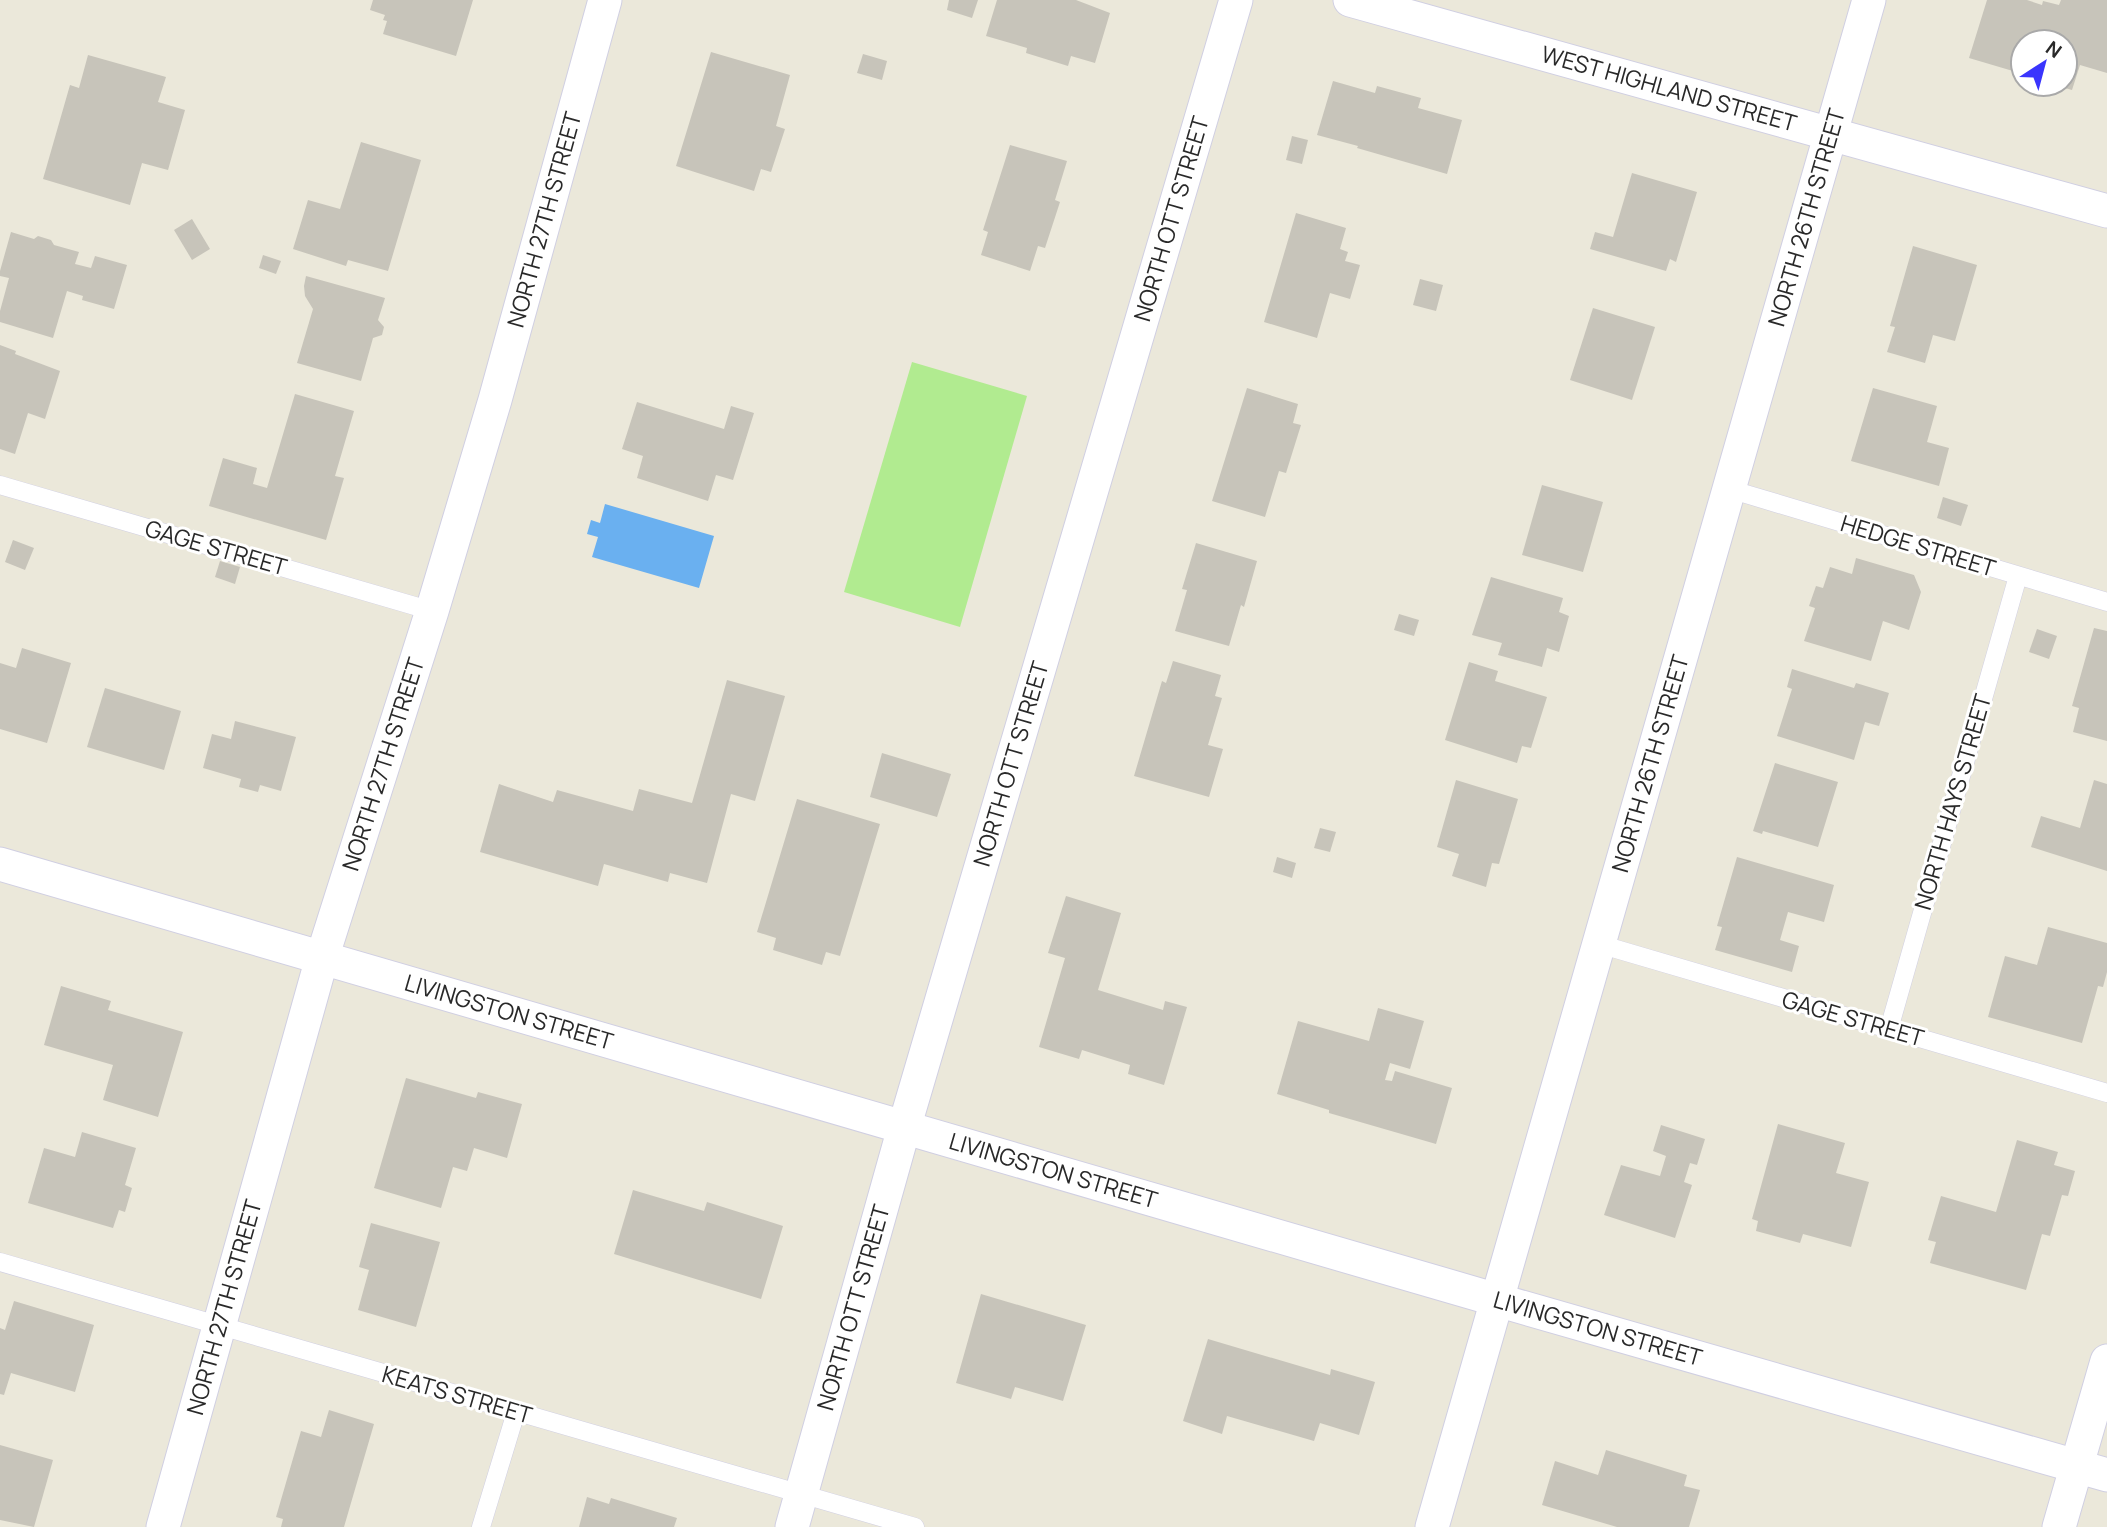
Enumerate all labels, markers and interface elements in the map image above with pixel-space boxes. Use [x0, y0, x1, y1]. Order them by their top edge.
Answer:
north arrow [2009, 28, 2079, 98]
text: N [2041, 35, 2067, 64]
street label: WEST HIGHLAND STREET [1538, 37, 1801, 139]
street label: NORTH 26TH STREET [1759, 105, 1852, 330]
street label: NORTH 27TH STREET [499, 108, 589, 331]
street label: NORTH OTT STREET [1125, 112, 1216, 325]
street label: HEDGE STREET [1837, 506, 2000, 584]
street label: GAGE STREET [142, 512, 291, 583]
street label: NORTH 26TH STREET [1603, 651, 1696, 876]
street label: NORTH 27TH STREET [334, 653, 431, 875]
street label: NORTH OTT STREET [965, 657, 1056, 870]
street label: NORTH HAYS STREET [1906, 690, 1998, 913]
street label: LIVINGSTON STREET [401, 966, 617, 1057]
street label: GAGE STREET [1779, 983, 1928, 1054]
street label: LIVINGSTON STREET [945, 1124, 1162, 1215]
street label: NORTH 27TH STREET [178, 1196, 269, 1418]
street label: NORTH OTT STREET [809, 1200, 897, 1414]
street label: LIVINGSTON STREET [1490, 1283, 1706, 1373]
street label: KEATS STREET [378, 1357, 536, 1431]

